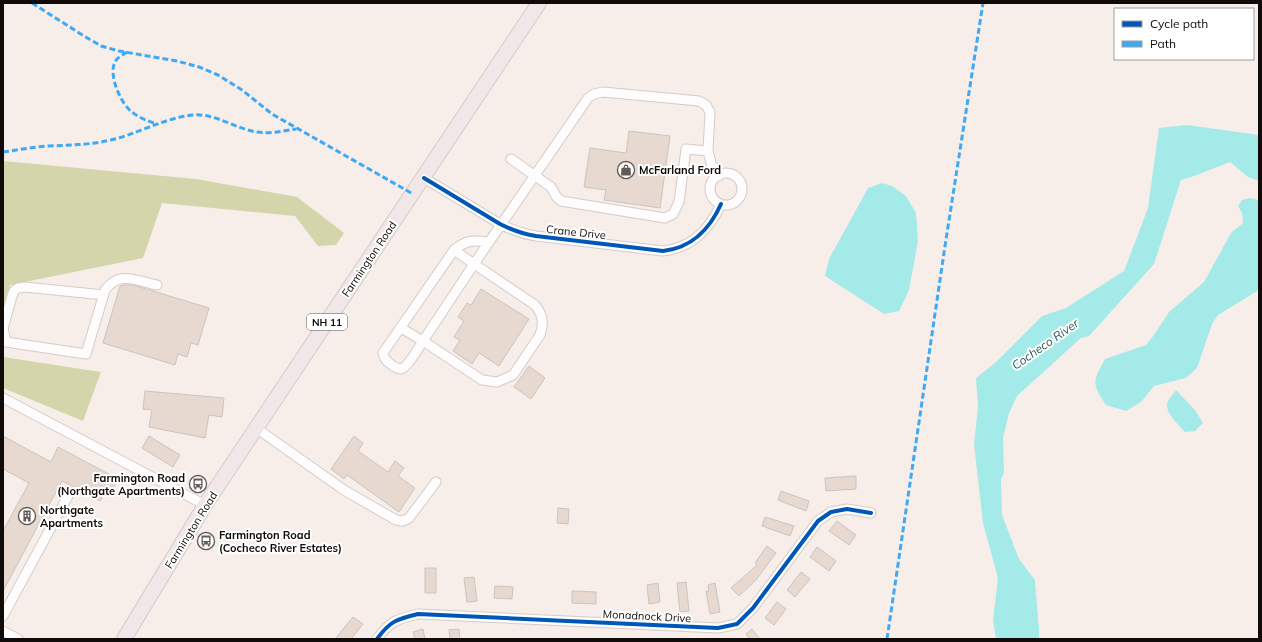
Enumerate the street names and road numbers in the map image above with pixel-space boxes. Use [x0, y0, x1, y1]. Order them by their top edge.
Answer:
street label: Farmington Road [339, 218, 399, 300]
street label: Crane Drive [545, 222, 607, 242]
road number: NH 11 [307, 314, 347, 330]
street label: Farmington Road [162, 489, 220, 571]
street label: Monadnock Drive [602, 607, 692, 625]

